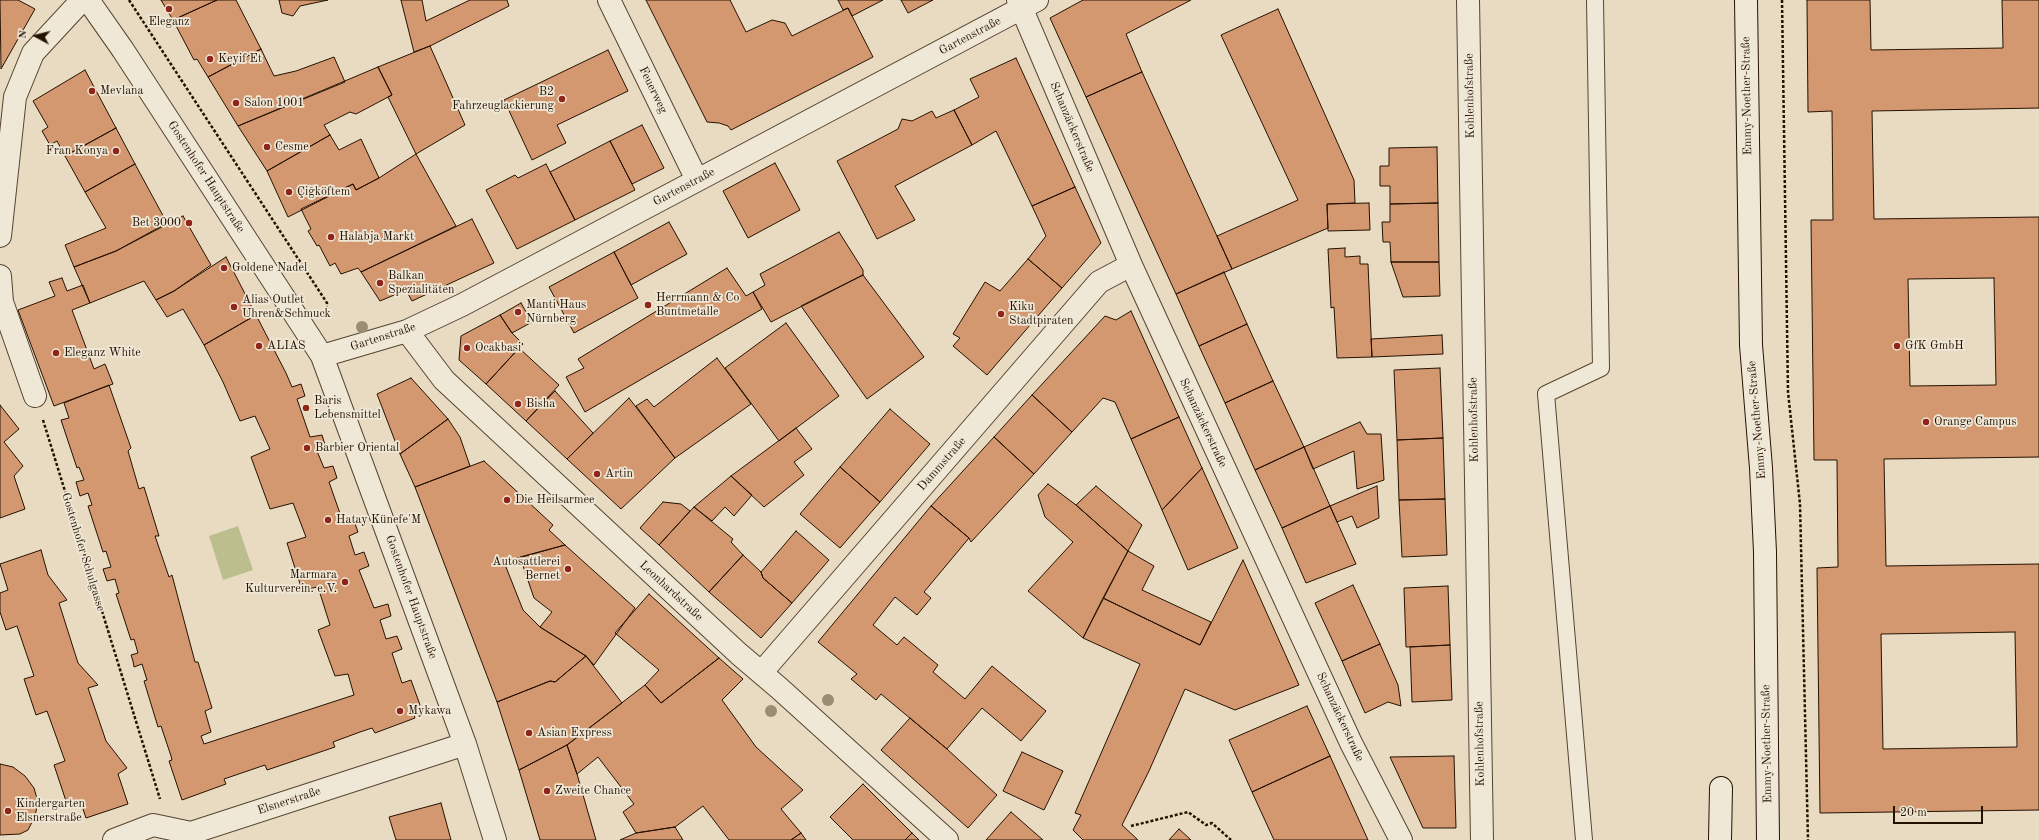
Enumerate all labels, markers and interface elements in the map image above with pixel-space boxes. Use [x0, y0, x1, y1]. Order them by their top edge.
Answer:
marker: Eleganz [164, 4, 174, 14]
street label: Gartenstraße [937, 14, 1003, 58]
place label: Eleganz [148, 15, 190, 29]
north arrow [16, 16, 56, 56]
text: N [18, 30, 30, 39]
street label: Emmy-Noether-Straße [1739, 36, 1755, 156]
place label: Keyif Et [218, 52, 262, 66]
street label: Kohlenhofstraße [1462, 53, 1478, 139]
marker: Keyif Et [205, 54, 215, 64]
street label: Feuerweg [635, 64, 671, 116]
street label: Schanzäckerstraße [1046, 80, 1098, 174]
place label: Mevlana [100, 84, 144, 98]
place label: B2 Fahrzeuglackierung [452, 85, 554, 113]
marker: Mevlana [87, 86, 97, 96]
marker: B2 Fahrzeuglackierung [557, 94, 567, 104]
place label: Salon 1001 [244, 96, 304, 110]
marker: Salon 1001 [231, 98, 241, 108]
street label: Gostenhofer Hauptstraße [164, 118, 248, 236]
place label: Cesme [275, 140, 309, 154]
marker: Cesme [262, 142, 272, 152]
place label: Fran Konya [46, 144, 108, 158]
marker: Fran Konya [111, 146, 121, 156]
street label: Gartenstraße [651, 165, 717, 209]
place label: Çiğköftem [297, 185, 350, 199]
marker: Çiğköftem [284, 187, 294, 197]
place label: Bet 3000 [132, 216, 181, 230]
marker: Bet 3000 [184, 218, 194, 228]
place label: Halabja Markt [339, 230, 414, 244]
marker: Halabja Markt [326, 232, 336, 242]
place label: Goldene Nadel [232, 261, 307, 275]
marker: Goldene Nadel [219, 263, 229, 273]
place label: Balkan Spezialitäten [388, 269, 454, 297]
marker: Balkan Spezialitäten [375, 278, 385, 288]
place label: Herrmann & Co Buntmetalle [656, 291, 739, 319]
place label: Alias Outlet Uhren&Schmuck [242, 293, 331, 321]
place label: Manti Haus Nürnberg [526, 298, 586, 326]
marker: Herrmann & Co Buntmetalle [643, 300, 653, 310]
place label: Kiku Stadtpiraten [1009, 300, 1074, 328]
marker: Alias Outlet Uhren&Schmuck [229, 302, 239, 312]
marker: Manti Haus Nürnberg [513, 307, 523, 317]
marker: Kiku Stadtpiraten [996, 309, 1006, 319]
street label: Gartenstraße [349, 320, 417, 354]
place label: ALIAS [267, 339, 306, 353]
place label: GfK GmbH [1905, 339, 1964, 353]
marker: ALIAS [254, 341, 264, 351]
place label: Ocakbasi [475, 341, 521, 355]
marker: GfK GmbH [1892, 341, 1902, 351]
marker: Ocakbasi [462, 343, 472, 353]
place label: Eleganz White [64, 346, 141, 360]
marker: Eleganz White [51, 348, 61, 358]
street label: Emmy-Noether-Straße [1745, 360, 1769, 480]
street label: Schanzäckerstraße [1176, 376, 1230, 470]
street label: Kohlenhofstraße [1466, 377, 1482, 463]
place label: Baris Lebensmittel [314, 394, 381, 422]
place label: Bisha [526, 397, 555, 411]
marker: Bisha [513, 399, 523, 409]
marker: Baris Lebensmittel [301, 403, 311, 413]
place label: Orange Campus [1934, 415, 2016, 429]
marker: Orange Campus [1921, 417, 1931, 427]
street label: Dammstraße [915, 434, 969, 494]
place label: Barbier Oriental [315, 441, 399, 455]
marker: Barbier Oriental [302, 443, 312, 453]
place label: Artin [605, 467, 633, 481]
marker: Artin [592, 469, 602, 479]
street label: Gostenhofer Schulgasse [58, 491, 108, 613]
place label: Die Heilsarmee [515, 493, 595, 507]
marker: Die Heilsarmee [502, 495, 512, 505]
place label: Hatay Künefe'M [336, 513, 421, 527]
marker: Hatay Künefe'M [323, 515, 333, 525]
street label: Gostenhofer Hauptstraße [382, 533, 440, 661]
place label: Autosattlerei Bernet [492, 555, 560, 583]
street label: Leonhardstraße [636, 558, 706, 624]
marker: Autosattlerei Bernet [563, 564, 573, 574]
place label: Marmara Kulturverein. e.V. [245, 568, 337, 596]
marker: Marmara Kulturverein. e.V. [340, 577, 350, 587]
street label: Schanzäckerstraße [1313, 670, 1367, 764]
street label: Emmy-Noether-Straße [1759, 684, 1775, 804]
street label: Kohlenhofstraße [1472, 701, 1488, 787]
place label: Mykawa [408, 704, 451, 718]
marker: Mykawa [395, 706, 405, 716]
place label: Asian Express [537, 726, 612, 740]
marker: Asian Express [524, 728, 534, 738]
street label: Elsnerstraße [256, 784, 322, 818]
place label: Zweite Chance [555, 784, 631, 798]
marker: Zweite Chance [542, 786, 552, 796]
place label: Kindergarten Elsnerstraße [16, 797, 85, 825]
scale bar [1895, 798, 1985, 824]
marker: Kindergarten Elsnerstraße [3, 806, 13, 816]
text: 20 m [1900, 807, 1927, 819]

